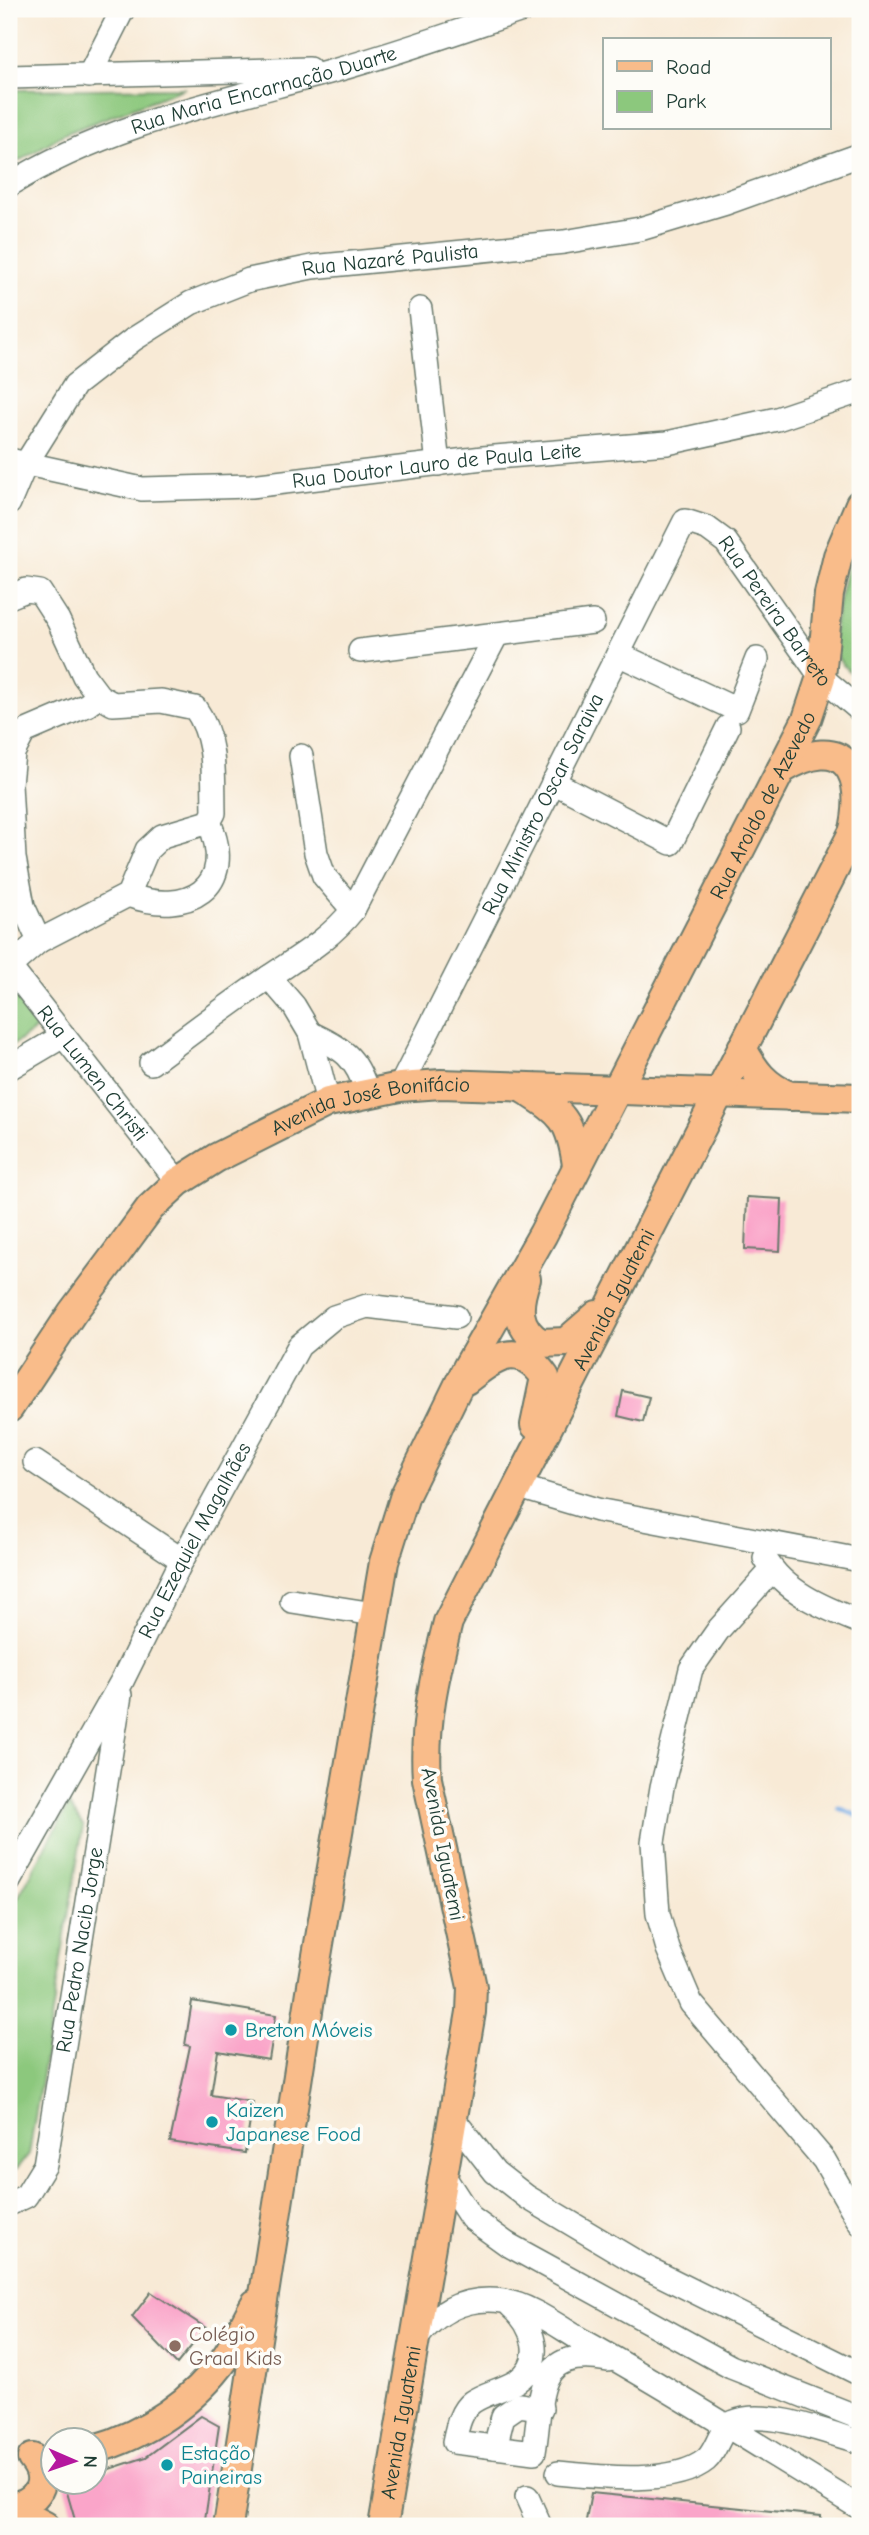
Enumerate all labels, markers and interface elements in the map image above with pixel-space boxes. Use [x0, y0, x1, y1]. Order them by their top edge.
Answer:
legend [603, 38, 830, 130]
street label: Rua Maria Encarnação Duarte [128, 41, 399, 139]
text: Road [666, 55, 711, 79]
text: Park [666, 89, 706, 113]
street label: Rua Nazaré Paulista [300, 239, 480, 281]
street label: Rua Doutor Lauro de Paula Leite [291, 438, 582, 493]
street label: Rua Pereira Barreto [713, 531, 836, 692]
street label: Rua Ministro Oscar Saraiva [477, 689, 608, 918]
street label: Rua Aroldo de Azevedo [705, 709, 821, 903]
street label: Rua Lumen Christi [32, 1001, 153, 1146]
street label: Avenida José Bonifácio [267, 1072, 471, 1141]
street label: Avenida Iguatemi [567, 1225, 660, 1374]
street label: Rua Ezequiel Magalhães [133, 1438, 256, 1642]
street label: Avenida Iguatemi [416, 1765, 470, 1923]
street label: Rua Pedro Nacib Jorge [51, 1845, 108, 2054]
place label: Breton Móveis [245, 2018, 372, 2042]
marker: Breton Móveis [223, 2022, 239, 2038]
place label: Kaizen Japanese Food [226, 2098, 361, 2146]
marker: Kaizen Japanese Food [204, 2114, 220, 2130]
place label: Colégio Graal Kids [189, 2322, 282, 2370]
marker: Colégio Graal Kids [167, 2338, 183, 2354]
street label: Avenida Iguatemi [376, 2344, 426, 2501]
north arrow [38, 2426, 108, 2496]
place label: Estação Paineiras [181, 2441, 262, 2489]
text: N [79, 2455, 101, 2468]
marker: Estação Paineiras [159, 2457, 175, 2473]

